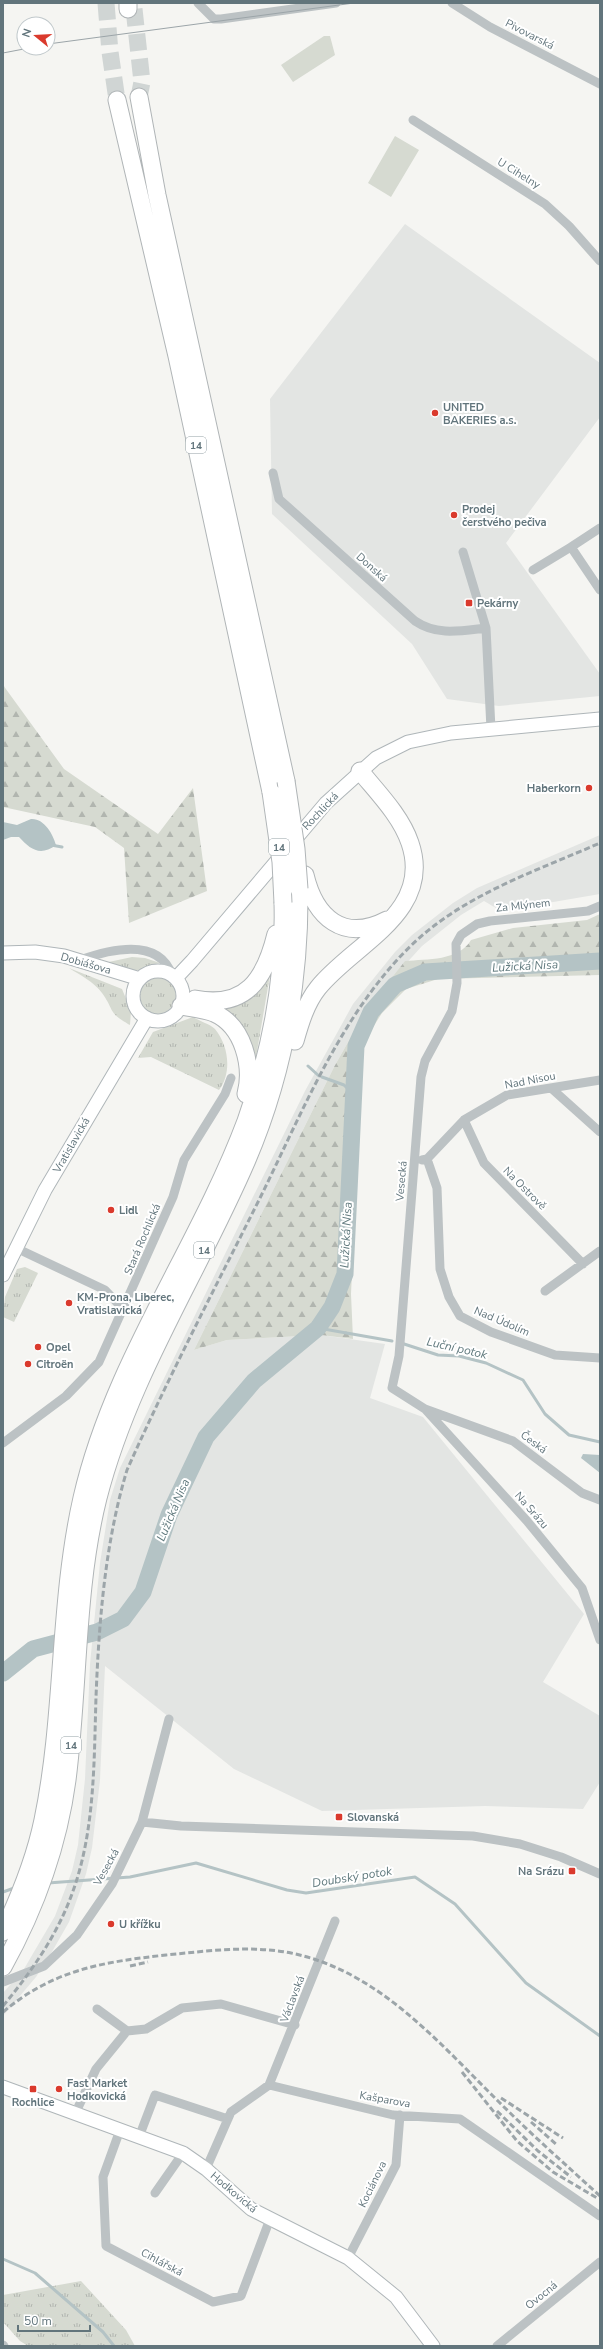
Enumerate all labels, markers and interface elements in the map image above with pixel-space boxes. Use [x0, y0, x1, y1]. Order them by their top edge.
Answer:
north arrow [16, 16, 56, 56]
street label: Pivovarská [503, 16, 557, 53]
text: N [19, 27, 35, 39]
street label: U Cihelny [494, 154, 543, 193]
place label: UNITED BAKERIES a.s. [443, 400, 517, 428]
marker: UNITED BAKERIES a.s. [430, 408, 440, 418]
road number: 14 [186, 437, 206, 453]
place label: Prodej čerstvého pečiva [462, 502, 547, 530]
marker: Prodej čerstvého pečiva [449, 510, 459, 520]
street label: Donská [353, 549, 391, 585]
place label: Pekárny [477, 596, 518, 611]
marker: Pekárny [464, 598, 474, 608]
place label: Haberkorn [527, 781, 581, 796]
marker: Haberkorn [584, 783, 594, 793]
street label: Rochlická [299, 789, 342, 834]
road number: 14 [269, 839, 289, 855]
street label: Za Mlýnem [495, 895, 551, 916]
street label: Dobiášova [59, 949, 113, 978]
water label: Lužická Nisa [492, 956, 558, 976]
street label: Nad Nisou [503, 1068, 557, 1093]
street label: Vratislavická [49, 1115, 94, 1177]
street label: Vesecká [392, 1160, 411, 1203]
street label: Na Ostrově [500, 1163, 550, 1213]
street label: Stará Rochlická [121, 1201, 164, 1277]
water label: Lužická Nisa [336, 1202, 356, 1268]
place label: Lidl [119, 1203, 139, 1218]
marker: Lidl [106, 1205, 116, 1215]
road number: 14 [194, 1242, 214, 1258]
place label: KM-Prona, Liberec, Vratislavická [76, 1290, 174, 1318]
marker: KM-Prona, Liberec, Vratislavická [64, 1298, 74, 1308]
street label: Nad Údolím [472, 1302, 532, 1340]
water label: Luční potok [425, 1333, 490, 1363]
place label: Opel [46, 1340, 71, 1355]
marker: Opel [33, 1342, 43, 1352]
place label: Citroën [36, 1357, 73, 1372]
marker: Citroën [23, 1359, 33, 1369]
street label: Česká [517, 1427, 551, 1457]
water label: Lužická Nisa [153, 1476, 193, 1544]
street label: Na Srázu [511, 1489, 552, 1532]
road number: 14 [61, 1737, 81, 1753]
place label: Slovanská [347, 1810, 399, 1825]
marker: Slovanská [334, 1812, 344, 1822]
street label: Vesecká [90, 1846, 123, 1889]
water label: Doubský potok [311, 1863, 394, 1891]
place label: Na Srázu [518, 1864, 564, 1879]
marker: Na Srázu [567, 1866, 577, 1876]
place label: U křížku [119, 1917, 161, 1932]
marker: U křížku [106, 1919, 116, 1929]
street label: Václavská [276, 1973, 308, 2026]
place label: Fast Market Hodkovická [67, 2076, 128, 2104]
marker: Rochlice [28, 2084, 38, 2094]
marker: Fast Market Hodkovická [54, 2084, 64, 2094]
street label: Kašparova [358, 2088, 412, 2111]
place label: Rochlice [12, 2095, 54, 2110]
street label: Kociánova [355, 2158, 390, 2210]
street label: Hodkovická [207, 2168, 260, 2217]
street label: Cihlářská [138, 2245, 186, 2280]
street label: Ovocná [522, 2278, 561, 2313]
scale bar [18, 2307, 90, 2333]
text: 50 m [24, 2313, 52, 2329]

